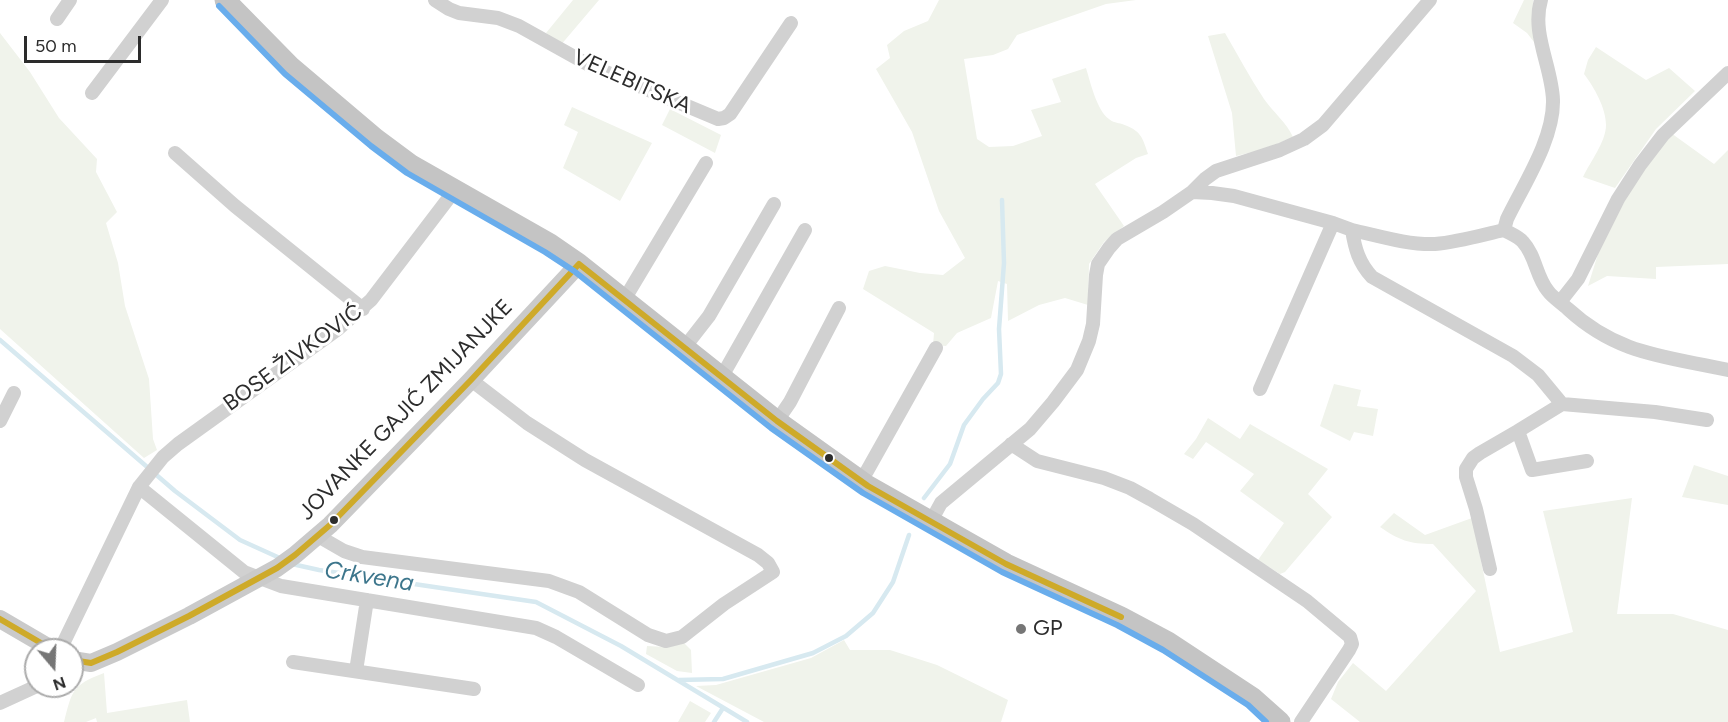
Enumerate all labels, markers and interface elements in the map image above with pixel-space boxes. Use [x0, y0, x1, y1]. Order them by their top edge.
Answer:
scale bar [27, 24, 144, 62]
text: 50 m [35, 35, 77, 57]
street label: VELEBITSKA [569, 44, 695, 120]
street label: JOVANKE GAJIĆ ZMIJANJKE [294, 294, 518, 526]
street label: BOSE ŽIVKOVIĆ [218, 299, 368, 417]
unlabelled marker [823, 452, 835, 464]
unlabelled marker [328, 514, 340, 526]
water label: Crkvena [322, 556, 416, 598]
place label: GP [1033, 616, 1062, 642]
marker: GP [1014, 622, 1028, 636]
north arrow [24, 638, 84, 698]
text: N [50, 673, 68, 695]

